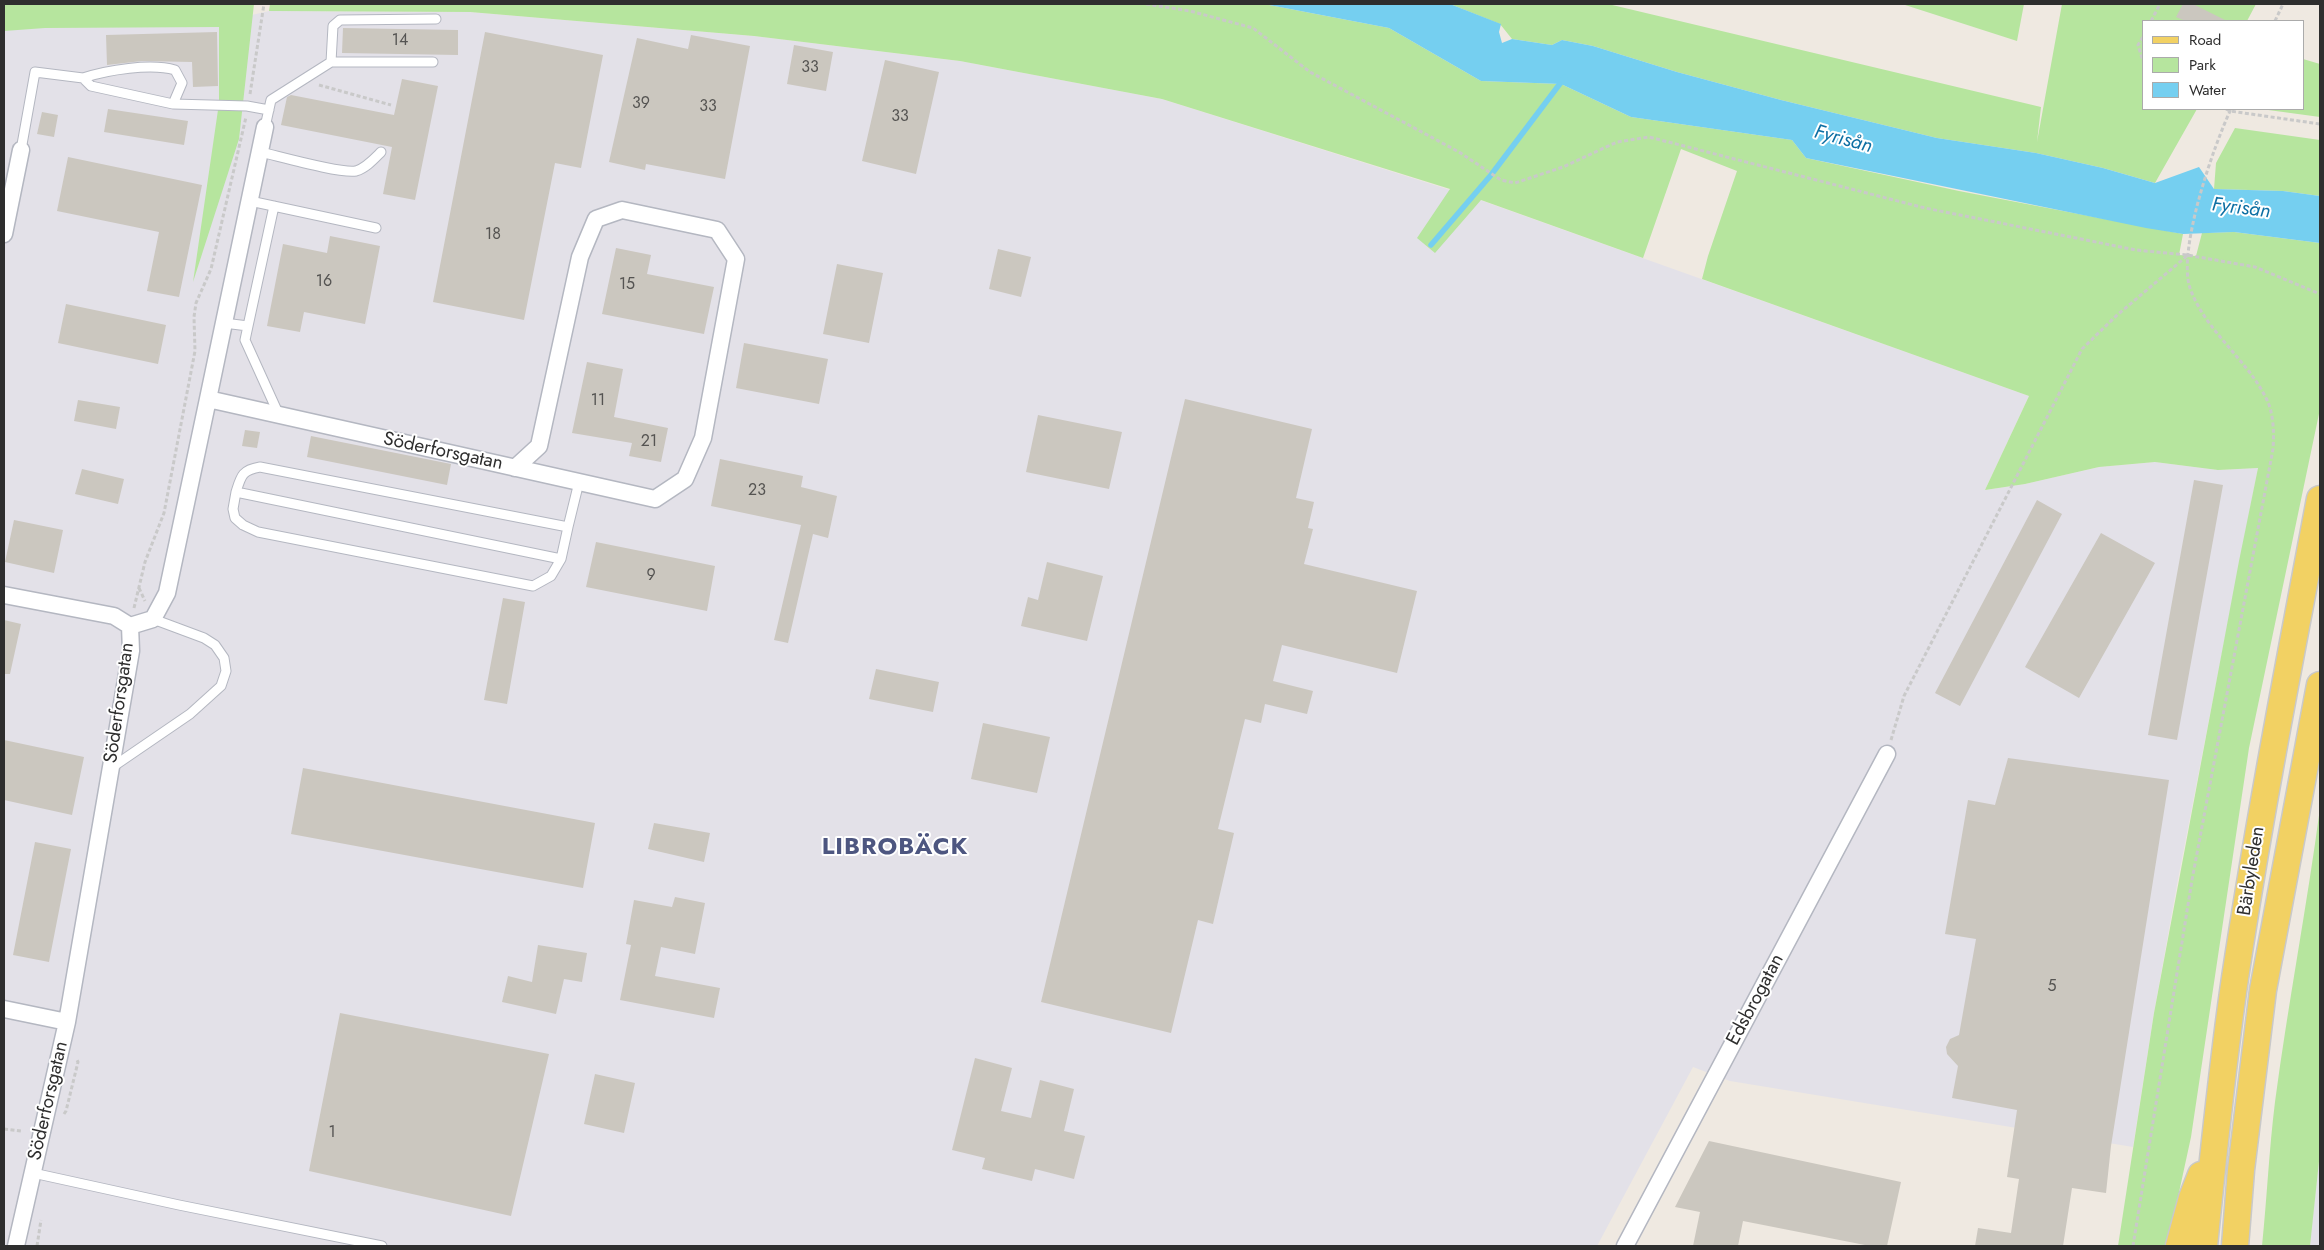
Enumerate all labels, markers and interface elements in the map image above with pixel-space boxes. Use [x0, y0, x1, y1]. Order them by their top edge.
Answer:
legend [2142, 20, 2304, 110]
text: Road [2189, 29, 2221, 51]
house number: 14 [392, 31, 408, 51]
text: Park [2189, 54, 2216, 76]
house number: 33 [801, 58, 819, 78]
text: Water [2189, 79, 2226, 101]
house number: 39 [632, 94, 650, 114]
house number: 33 [699, 97, 717, 117]
house number: 33 [891, 107, 909, 127]
water label: Fyrisån [1811, 121, 1875, 159]
water label: Fyrisån [2210, 193, 2272, 225]
house number: 18 [485, 225, 501, 245]
house number: 16 [316, 272, 332, 292]
house number: 15 [619, 275, 635, 295]
house number: 11 [591, 391, 605, 411]
street label: Söderforsgatan [381, 428, 505, 476]
house number: 21 [641, 432, 657, 452]
house number: 23 [748, 481, 766, 501]
house number: 9 [646, 566, 656, 586]
street label: Söderforsgatan [100, 641, 140, 765]
street label: Bärbyleden [2234, 825, 2270, 917]
district label: LIBROBÄCK [821, 834, 969, 862]
street label: Edsbrogatan [1722, 950, 1790, 1050]
house number: 5 [2047, 977, 2057, 997]
street label: Söderforsgatan [24, 1039, 74, 1163]
house number: 1 [328, 1123, 336, 1143]

